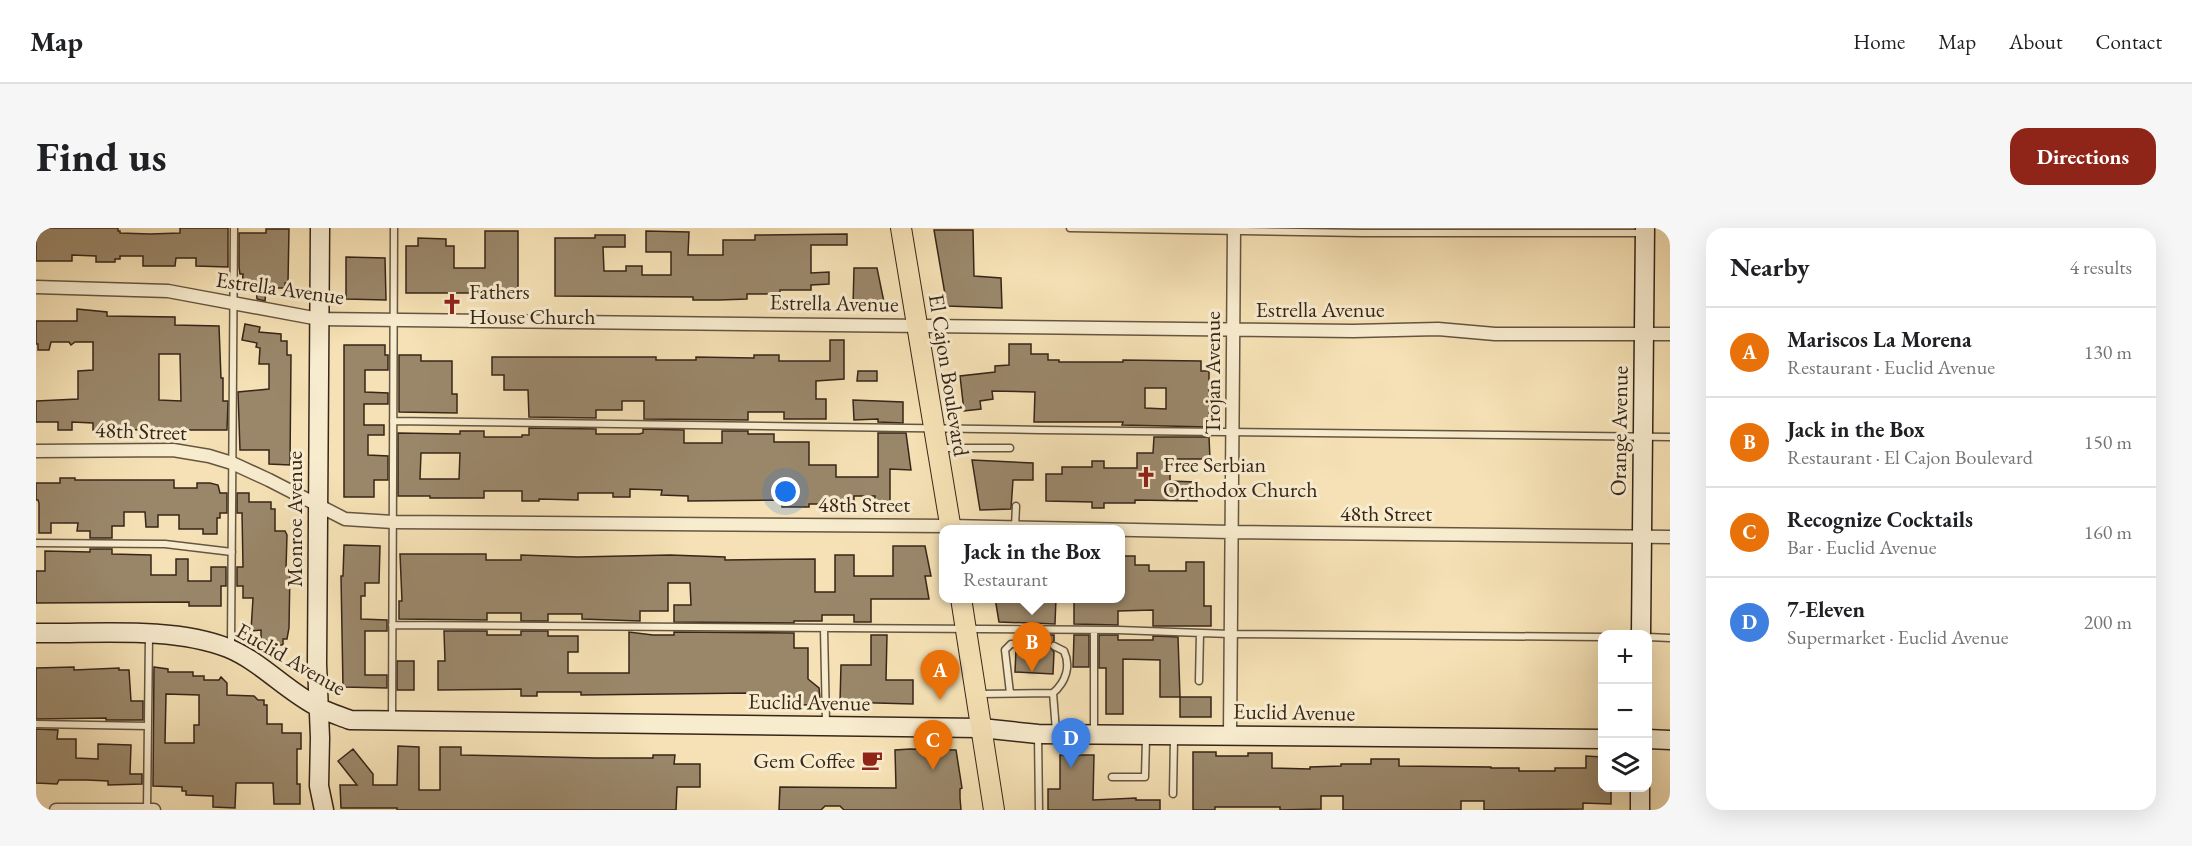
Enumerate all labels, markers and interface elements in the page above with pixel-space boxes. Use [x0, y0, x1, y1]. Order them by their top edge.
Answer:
text: Map [30, 23, 83, 59]
text: Home [1853, 28, 1905, 55]
text: Map [1938, 28, 1976, 55]
text: About [2009, 28, 2062, 55]
text: Contact [2095, 28, 2162, 55]
button: Directions [2010, 128, 2156, 185]
text: Find us [36, 129, 167, 184]
text: Nearby [1730, 250, 1810, 284]
text: 4 results [2069, 254, 2132, 280]
street label: Estrella Avenue [214, 265, 346, 311]
place label: Fathers House Church [469, 277, 596, 331]
street label: Estrella Avenue [769, 287, 899, 319]
church icon: Fathers House Church [440, 292, 464, 316]
street label: El Cajon Boulevard [922, 292, 976, 459]
street label: Estrella Avenue [1255, 295, 1385, 324]
street label: Trojan Avenue [1198, 311, 1227, 435]
text: Mariscos La Morena [1787, 325, 1972, 354]
text: A [1742, 339, 1757, 365]
text: 130 m [2084, 339, 2132, 365]
text: Restaurant · Euclid Avenue [1787, 354, 1995, 380]
street label: Orange Avenue [1603, 365, 1635, 496]
street label: 48th Street [94, 415, 188, 447]
text: Jack in the Box [1787, 415, 1925, 444]
text: B [1743, 429, 1756, 455]
text: 150 m [2084, 429, 2132, 455]
text: Restaurant · El Cajon Boulevard [1787, 444, 2033, 470]
street label: Monroe Avenue [280, 450, 309, 587]
place label: Free Serbian Orthodox Church [1163, 450, 1318, 504]
church icon: Free Serbian Orthodox Church [1134, 465, 1158, 489]
your location [771, 477, 800, 506]
street label: 48th Street [818, 490, 910, 519]
street label: 48th Street [1340, 499, 1432, 528]
text: Recognize Cocktails [1787, 505, 1973, 534]
text: C [1742, 519, 1757, 545]
text: 160 m [2084, 519, 2132, 545]
popup [939, 525, 1125, 603]
text: Bar · Euclid Avenue [1787, 534, 1937, 560]
text: Jack in the Box [963, 537, 1101, 566]
text: Restaurant [963, 566, 1048, 592]
text: 7-Eleven [1787, 595, 1865, 624]
text: D [1742, 609, 1757, 635]
text: 200 m [2084, 609, 2132, 635]
street label: Euclid Avenue [231, 616, 352, 702]
pin: B [1012, 622, 1052, 672]
text: Supermarket · Euclid Avenue [1787, 624, 2009, 650]
map controls [1598, 630, 1652, 792]
button: + [1598, 630, 1652, 684]
pin: A [920, 650, 960, 700]
button: − [1598, 684, 1652, 738]
street label: Euclid Avenue [748, 686, 871, 718]
street label: Euclid Avenue [1233, 696, 1356, 728]
pin: D [1052, 718, 1090, 768]
pin: C [914, 720, 952, 770]
button: layers [1598, 738, 1652, 792]
place label: Gem Coffee [753, 746, 855, 775]
cafe icon: Gem Coffee [860, 748, 884, 772]

